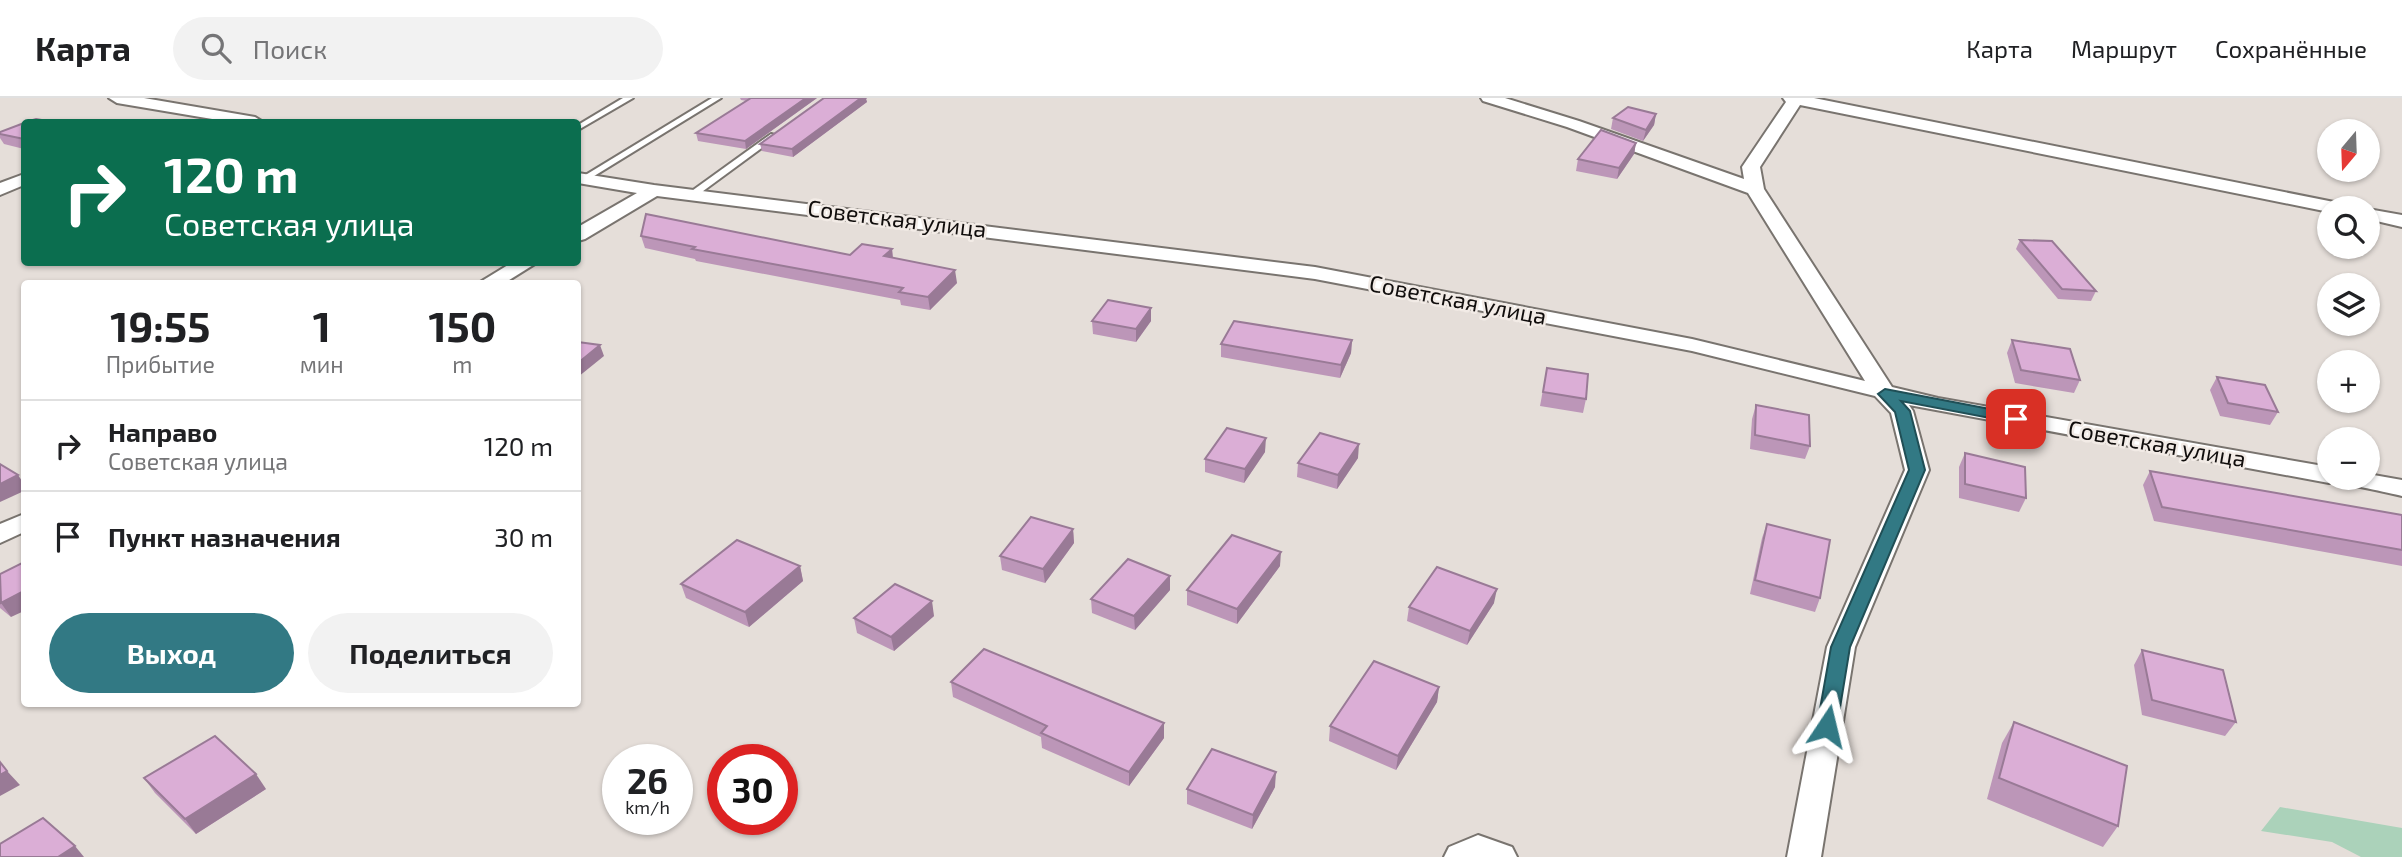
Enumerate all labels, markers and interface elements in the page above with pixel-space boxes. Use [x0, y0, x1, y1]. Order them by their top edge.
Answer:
search box [173, 17, 663, 80]
text: Карта [35, 28, 131, 68]
icon: search [197, 29, 235, 67]
text: Поиск [253, 33, 327, 64]
text: Карта [1966, 34, 2033, 63]
text: Маршрут [2071, 34, 2177, 63]
text: Сохранённые [2215, 34, 2367, 63]
north arrow [2317, 119, 2380, 182]
map controls [2317, 119, 2380, 490]
text: 120 m [164, 144, 298, 203]
icon: right [49, 147, 140, 238]
street label: Советская улица [806, 193, 988, 244]
button: search [2317, 196, 2380, 259]
text: Советская улица [164, 204, 414, 242]
street label: Советская улица [1367, 268, 1549, 331]
button: layers [2317, 273, 2380, 336]
text: 19:55 [110, 300, 210, 350]
text: 1 [313, 300, 331, 350]
text: 150 [428, 300, 496, 350]
text: Прибытие [106, 350, 215, 378]
text: мин [300, 350, 344, 378]
text: m [452, 350, 472, 378]
button: + [2317, 350, 2380, 413]
pin [1986, 389, 2046, 449]
icon: arrive [1997, 400, 2035, 438]
street label: Советская улица [2066, 414, 2248, 473]
text: Направо [108, 416, 217, 447]
icon: right [49, 427, 87, 465]
button: − [2317, 427, 2380, 490]
text: 120 m [484, 430, 553, 461]
text: Советская улица [108, 447, 288, 475]
icon: arrive [49, 518, 87, 556]
text: Пункт назначения [108, 521, 341, 552]
text: 30 m [494, 521, 553, 552]
button: Выход [49, 613, 294, 693]
button: Поделиться [308, 613, 553, 693]
position arrow [1790, 689, 1864, 763]
speed limit sign: 30 [707, 744, 798, 835]
text: 26 [627, 759, 668, 801]
text: km/h [625, 796, 670, 818]

